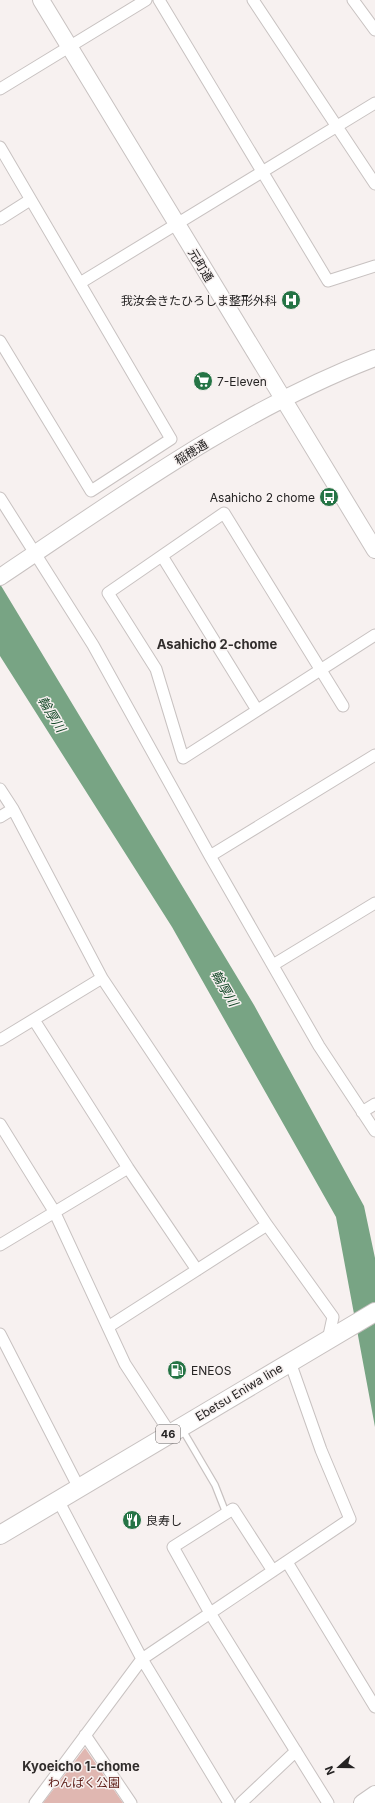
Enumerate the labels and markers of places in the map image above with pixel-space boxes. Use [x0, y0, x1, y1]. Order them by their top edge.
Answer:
hospital icon: 我汝会きたひろしま整形外科 [280, 289, 302, 311]
place label: 我汝会きたひろしま整形外科 [121, 293, 277, 308]
supermarket icon: 7-Eleven [192, 370, 214, 392]
place label: 7-Eleven [217, 374, 267, 389]
bus stop icon: Asahicho 2 chome [318, 486, 340, 508]
place label: Asahicho 2 chome [210, 490, 315, 505]
fuel station icon: ENEOS [166, 1359, 188, 1381]
place label: ENEOS [191, 1363, 232, 1378]
restaurant icon: 良寿し [121, 1509, 143, 1531]
place label: 良寿し [146, 1513, 182, 1528]

